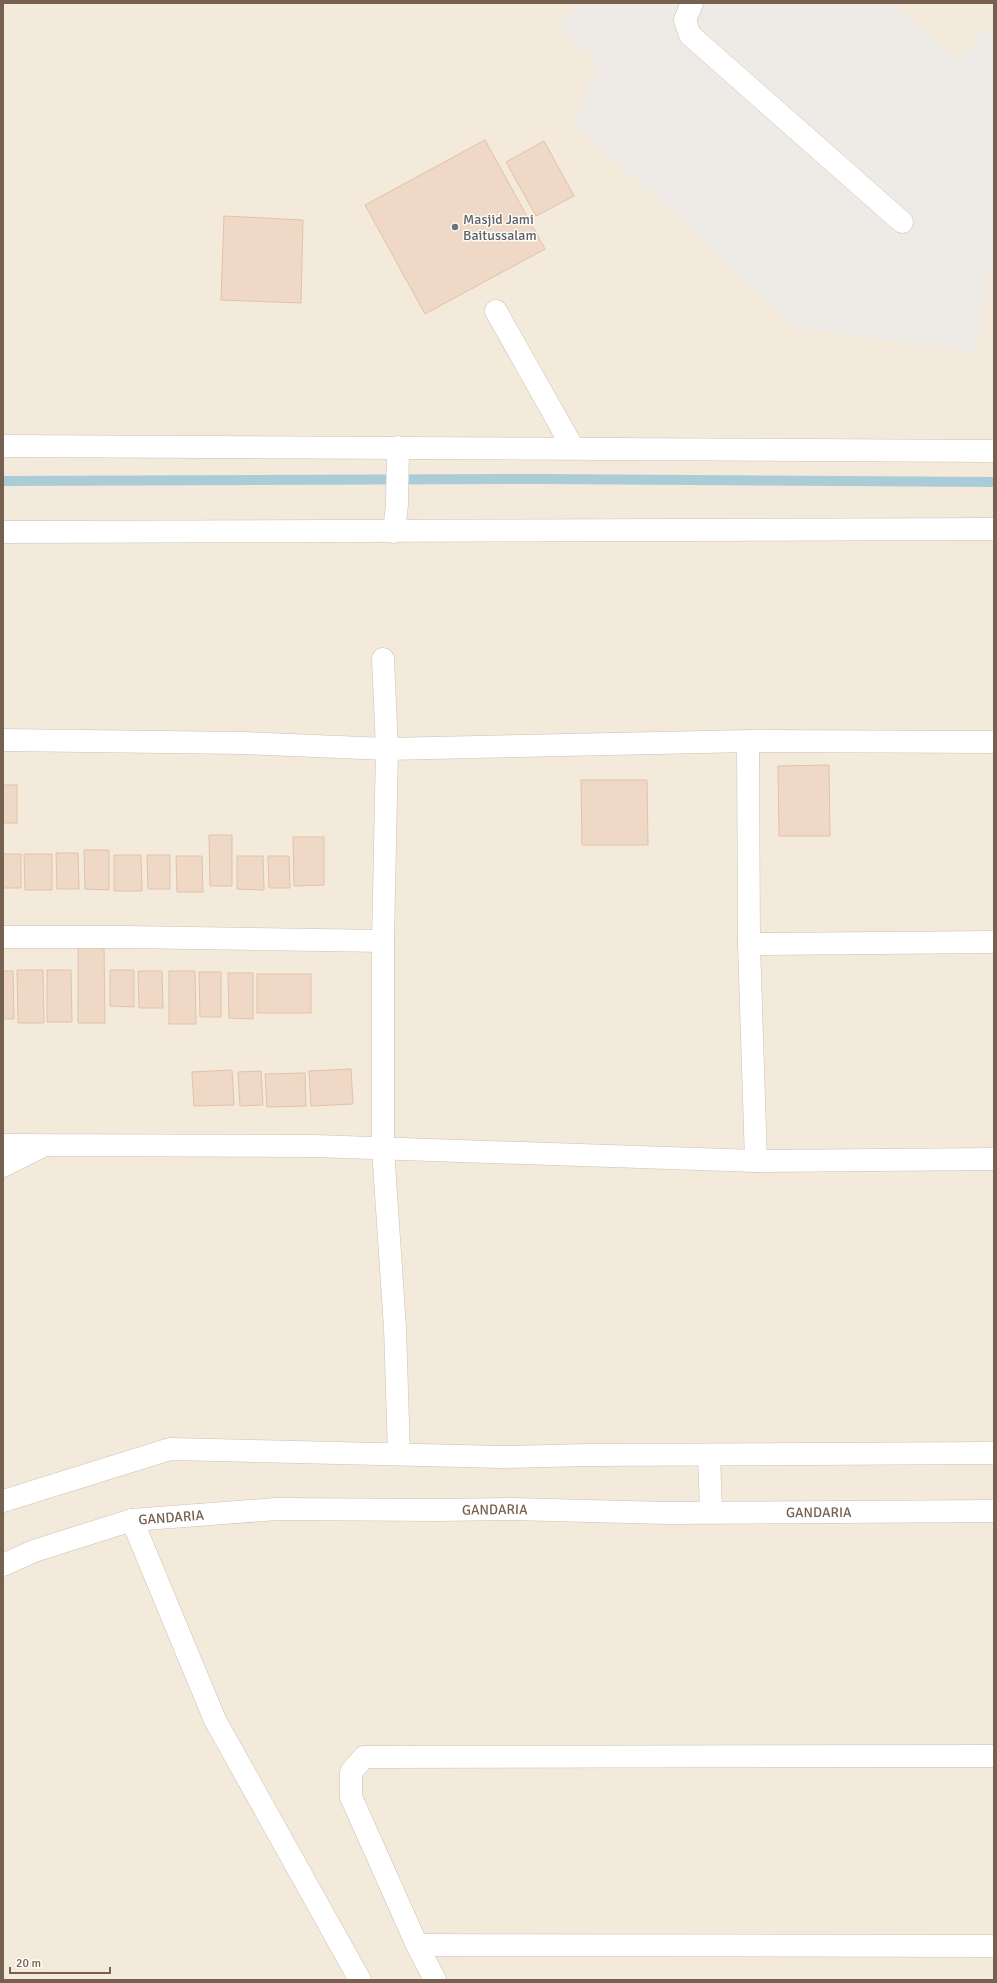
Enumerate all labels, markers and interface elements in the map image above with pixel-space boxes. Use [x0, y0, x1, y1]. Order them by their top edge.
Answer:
place label: Masjid Jami Baitussalam [463, 211, 537, 244]
marker: Masjid Jami Baitussalam [450, 222, 460, 232]
street label: GANDARIA [462, 1500, 528, 1518]
street label: GANDARIA [786, 1503, 852, 1521]
street label: GANDARIA [138, 1506, 205, 1528]
scale bar [10, 1949, 110, 1975]
text: 20 m [16, 1956, 41, 1971]

